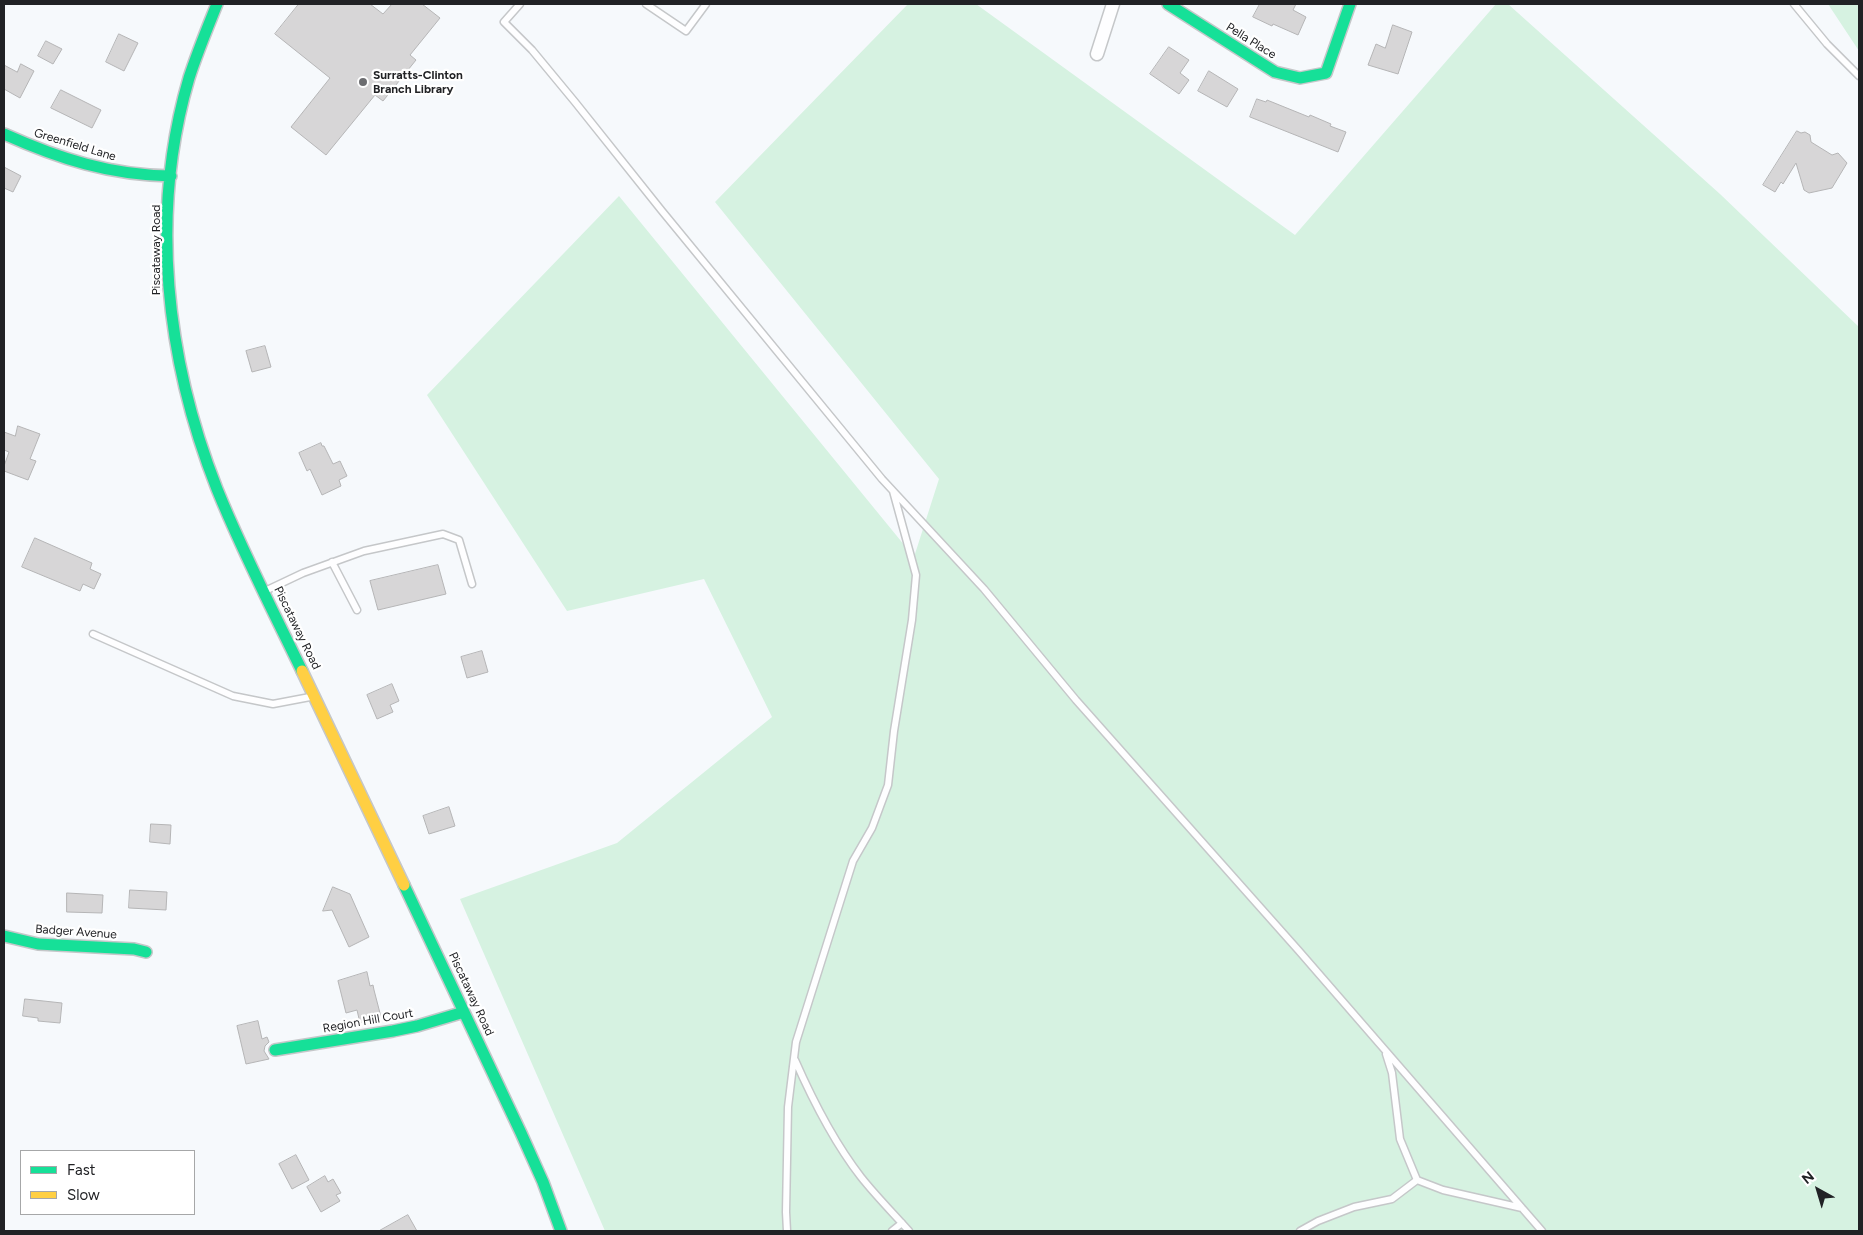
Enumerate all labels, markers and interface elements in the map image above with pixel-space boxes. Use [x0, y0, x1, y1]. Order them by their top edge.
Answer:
street label: Pella Place [1223, 20, 1279, 62]
place label: Surratts-Clinton Branch Library [373, 68, 463, 96]
marker: Surratts-Clinton Branch Library [357, 76, 369, 88]
street label: Greenfield Lane [32, 126, 118, 164]
street label: Piscataway Road [149, 205, 163, 295]
street label: Piscataway Road [271, 584, 323, 672]
street label: Badger Avenue [35, 922, 117, 942]
street label: Piscataway Road [445, 950, 497, 1038]
street label: Region Hill Court [322, 1006, 414, 1036]
legend [20, 1150, 195, 1215]
text: Fast [67, 1161, 95, 1179]
north arrow [1793, 1165, 1843, 1215]
text: N [1799, 1168, 1818, 1188]
text: Slow [67, 1186, 100, 1204]

